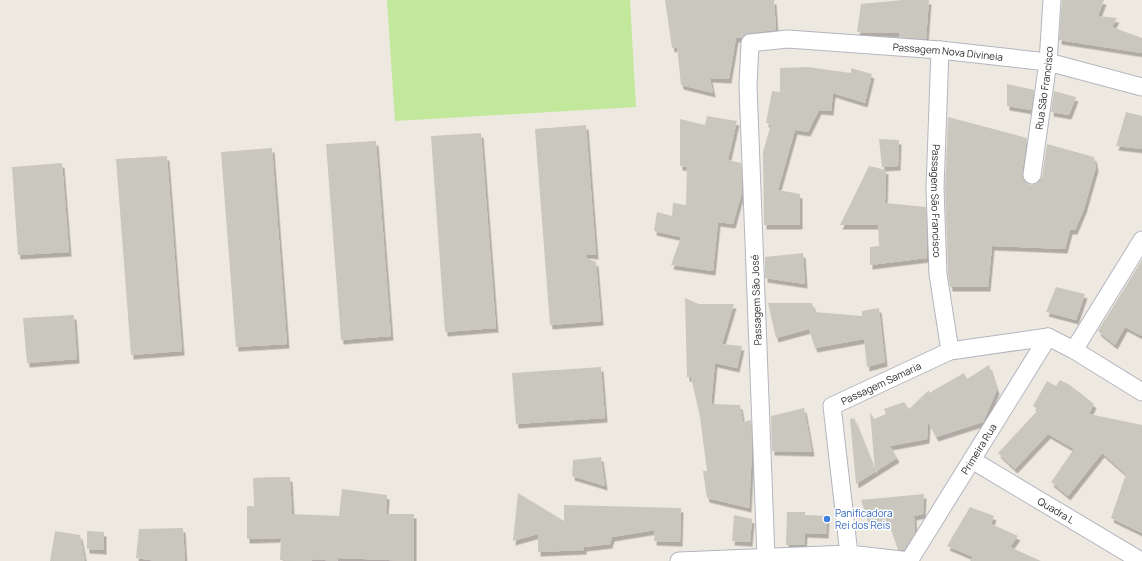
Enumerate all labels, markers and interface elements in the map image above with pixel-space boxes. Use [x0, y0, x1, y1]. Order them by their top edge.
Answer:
street label: Passagem Nova Divineia [892, 40, 1004, 64]
street label: Rua São Francisco [1032, 46, 1056, 130]
street label: Passagem São Francisco [928, 144, 944, 258]
street label: Passagem São José [747, 254, 765, 346]
street label: Passagem Samaria [839, 358, 923, 408]
street label: Primeira Rua [958, 421, 1000, 477]
street label: Quadra L [1035, 494, 1077, 527]
place label: Panificadora Rei dos Reis [835, 506, 893, 532]
marker: Panificadora Rei dos Reis [822, 514, 832, 524]

